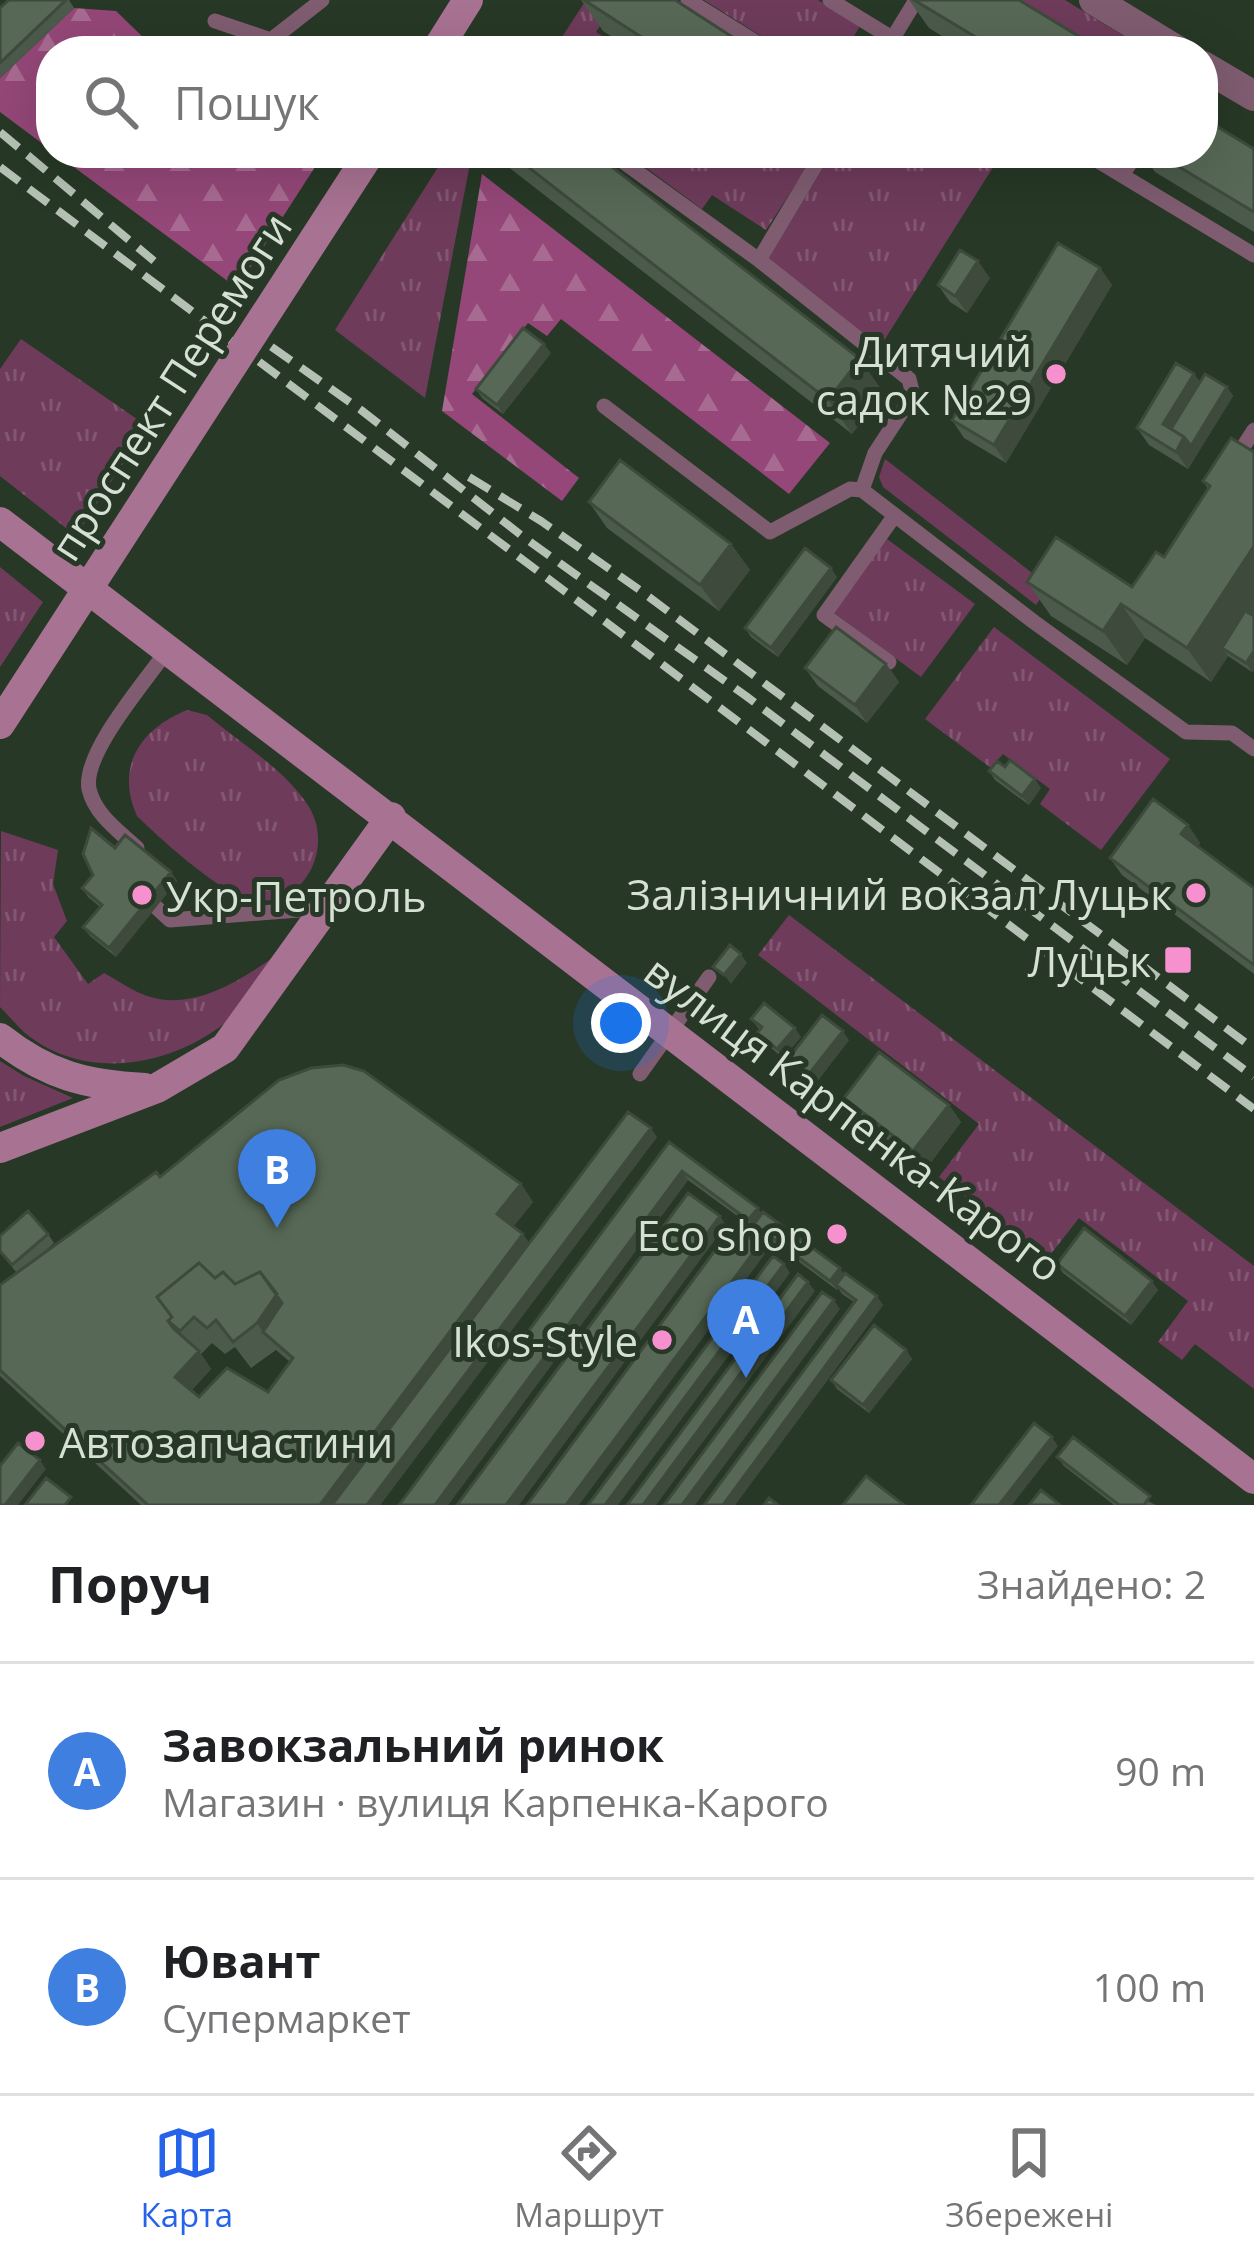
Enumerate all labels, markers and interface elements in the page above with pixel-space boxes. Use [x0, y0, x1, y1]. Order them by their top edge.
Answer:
search box [36, 36, 1218, 168]
icon: search [78, 69, 144, 135]
text: Пошук [174, 72, 320, 133]
street label: проспект Перемоги [36, 201, 304, 571]
place label: Дитячий садок №29 [816, 322, 1032, 427]
marker: Дитячий садок №29 [1043, 361, 1069, 387]
place label: Залізничний вокзал Луцьк [627, 865, 1172, 922]
place label: Укр-Петроль [166, 867, 427, 924]
marker: Залізничний вокзал Луцьк [1183, 880, 1209, 906]
marker: Укр-Петроль [129, 882, 155, 908]
place label: Луцьк [1028, 932, 1151, 989]
street label: вулиця Карпенка-Карого [634, 942, 1074, 1294]
marker: Луцьк [1162, 944, 1194, 976]
your location [591, 993, 651, 1053]
pin: B [238, 1129, 316, 1228]
place label: Eco shop [637, 1206, 813, 1263]
marker: Eco shop [824, 1221, 850, 1247]
pin: A [707, 1279, 785, 1378]
place label: Ikos-Style [452, 1312, 638, 1369]
marker: Ikos-Style [649, 1327, 675, 1353]
place label: Автозапчастини [59, 1413, 393, 1470]
marker: Автозапчастини [22, 1428, 48, 1454]
text: Поруч [48, 1548, 212, 1618]
text: Знайдено: 2 [977, 1557, 1206, 1610]
text: Завокзальний ринок [162, 1714, 664, 1775]
text: A [74, 1744, 100, 1797]
text: 90 m [1115, 1744, 1206, 1797]
text: Магазин · вулиця Карпенка-Карого [162, 1775, 829, 1828]
text: Ювант [162, 1930, 320, 1991]
text: B [74, 1960, 100, 2013]
text: 100 m [1093, 1960, 1206, 2013]
text: Супермаркет [162, 1991, 411, 2044]
tab: Карта [141, 2120, 233, 2237]
tab: Маршрут [514, 2120, 664, 2237]
tab: Збережені [945, 2120, 1113, 2237]

